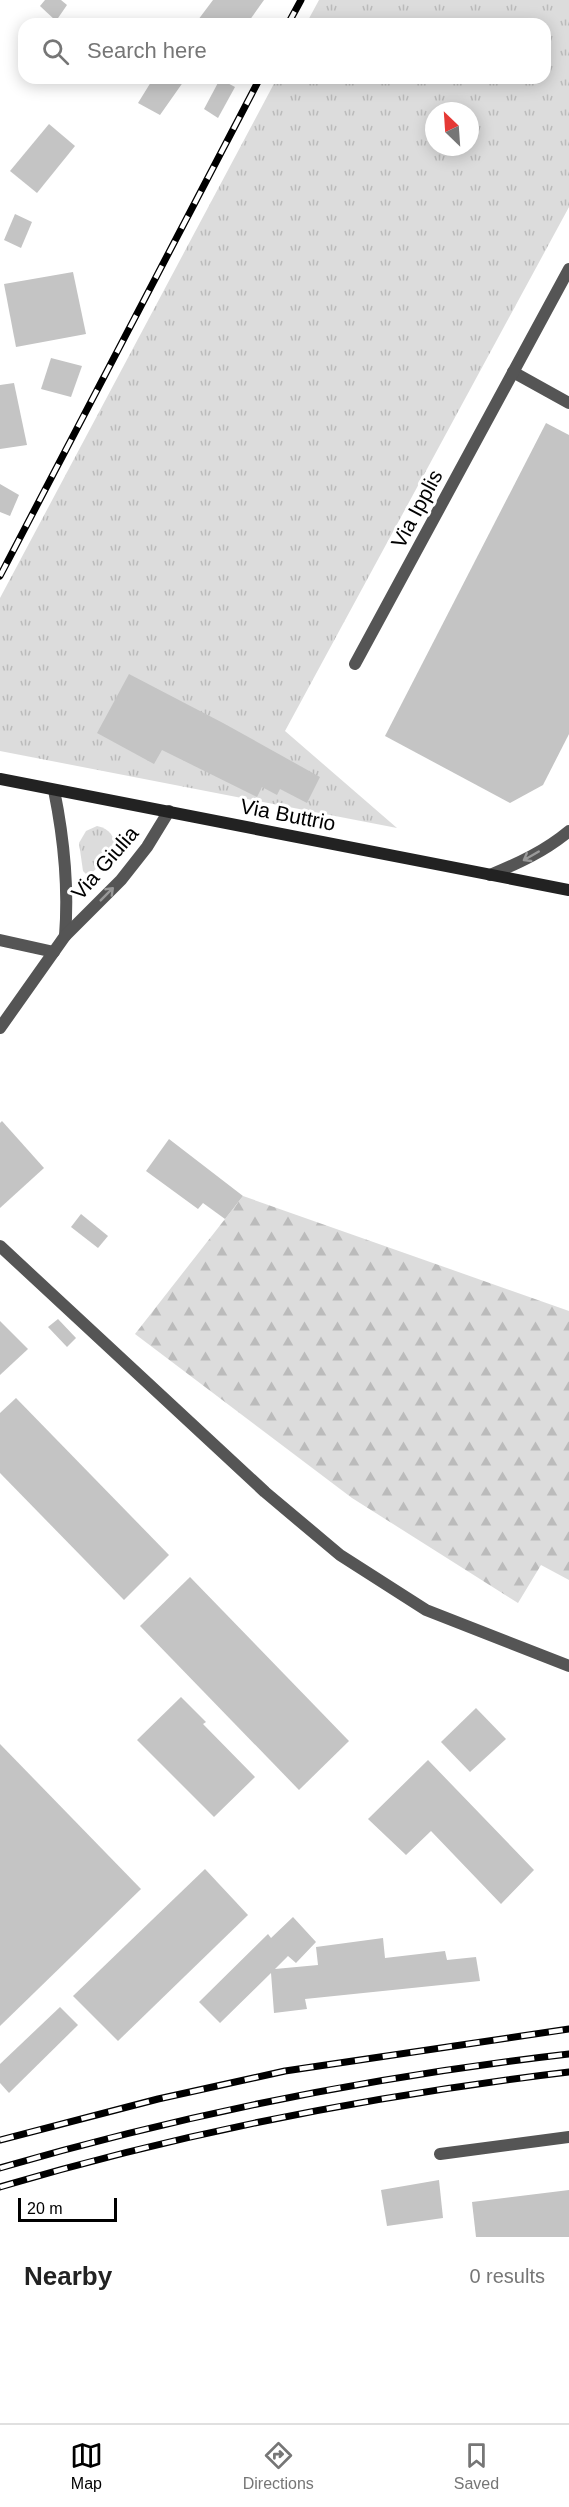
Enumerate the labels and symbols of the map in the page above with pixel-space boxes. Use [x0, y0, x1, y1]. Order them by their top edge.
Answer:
north arrow [425, 102, 479, 156]
street label: Via Ipplis [386, 466, 447, 552]
street label: Via Buttrio [239, 794, 338, 835]
street label: Via Giulia [67, 821, 143, 904]
one-way arrow [523, 851, 540, 863]
one-way arrow [99, 887, 114, 902]
scale bar [18, 2195, 117, 2222]

